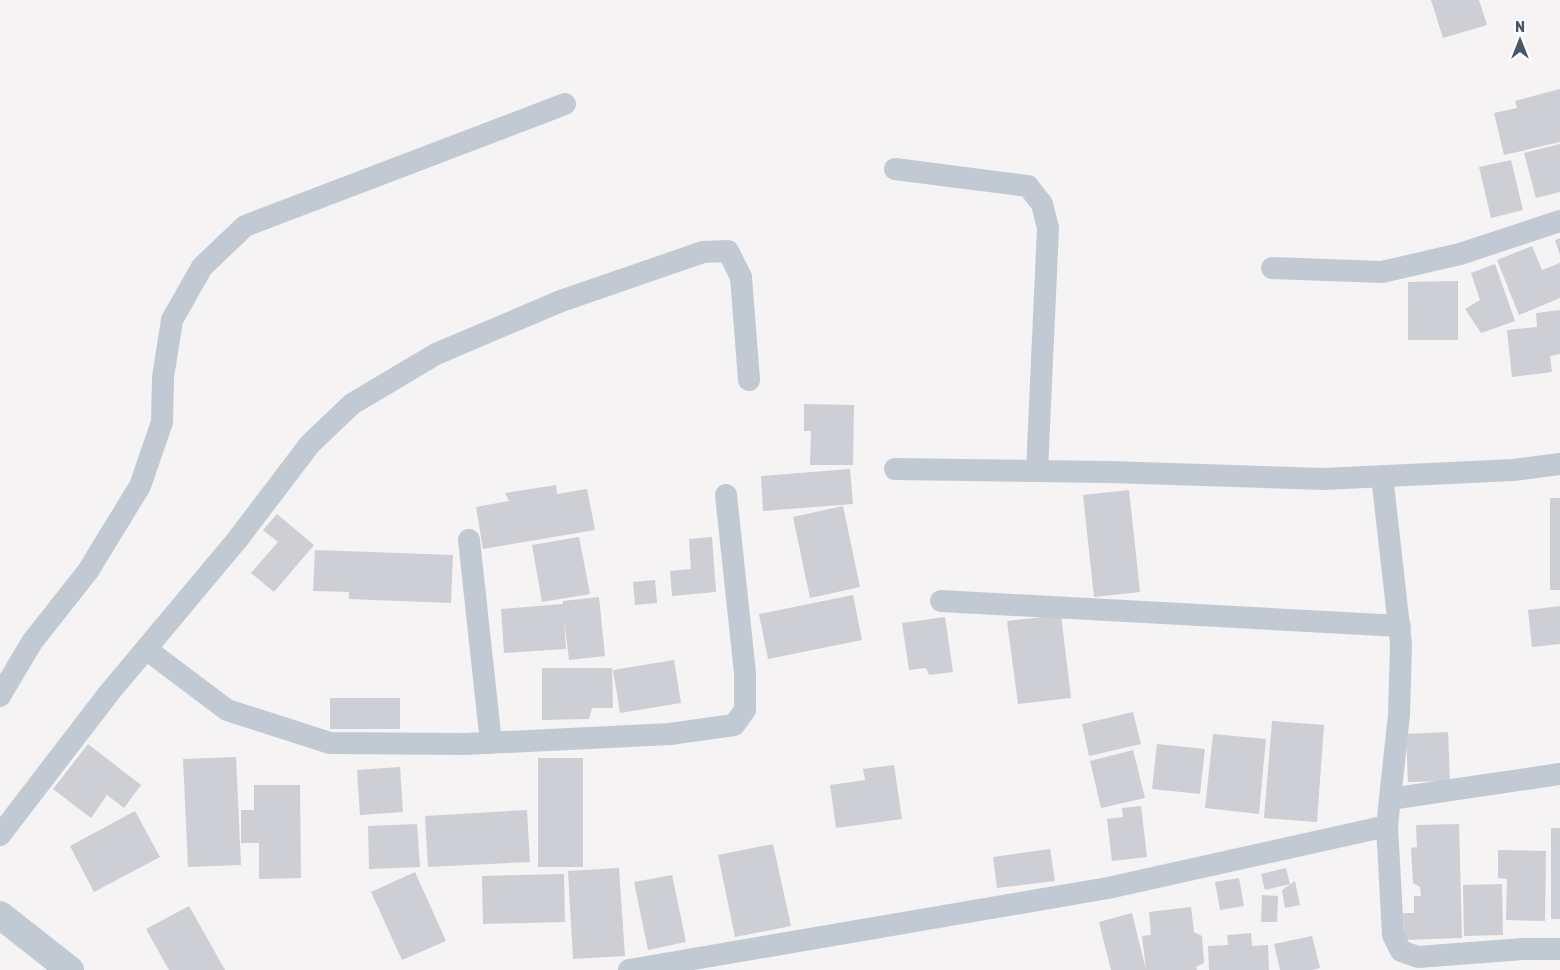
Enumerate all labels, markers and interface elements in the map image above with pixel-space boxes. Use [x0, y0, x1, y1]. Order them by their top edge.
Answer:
north arrow [1495, 15, 1545, 65]
text: N [1515, 19, 1525, 36]

